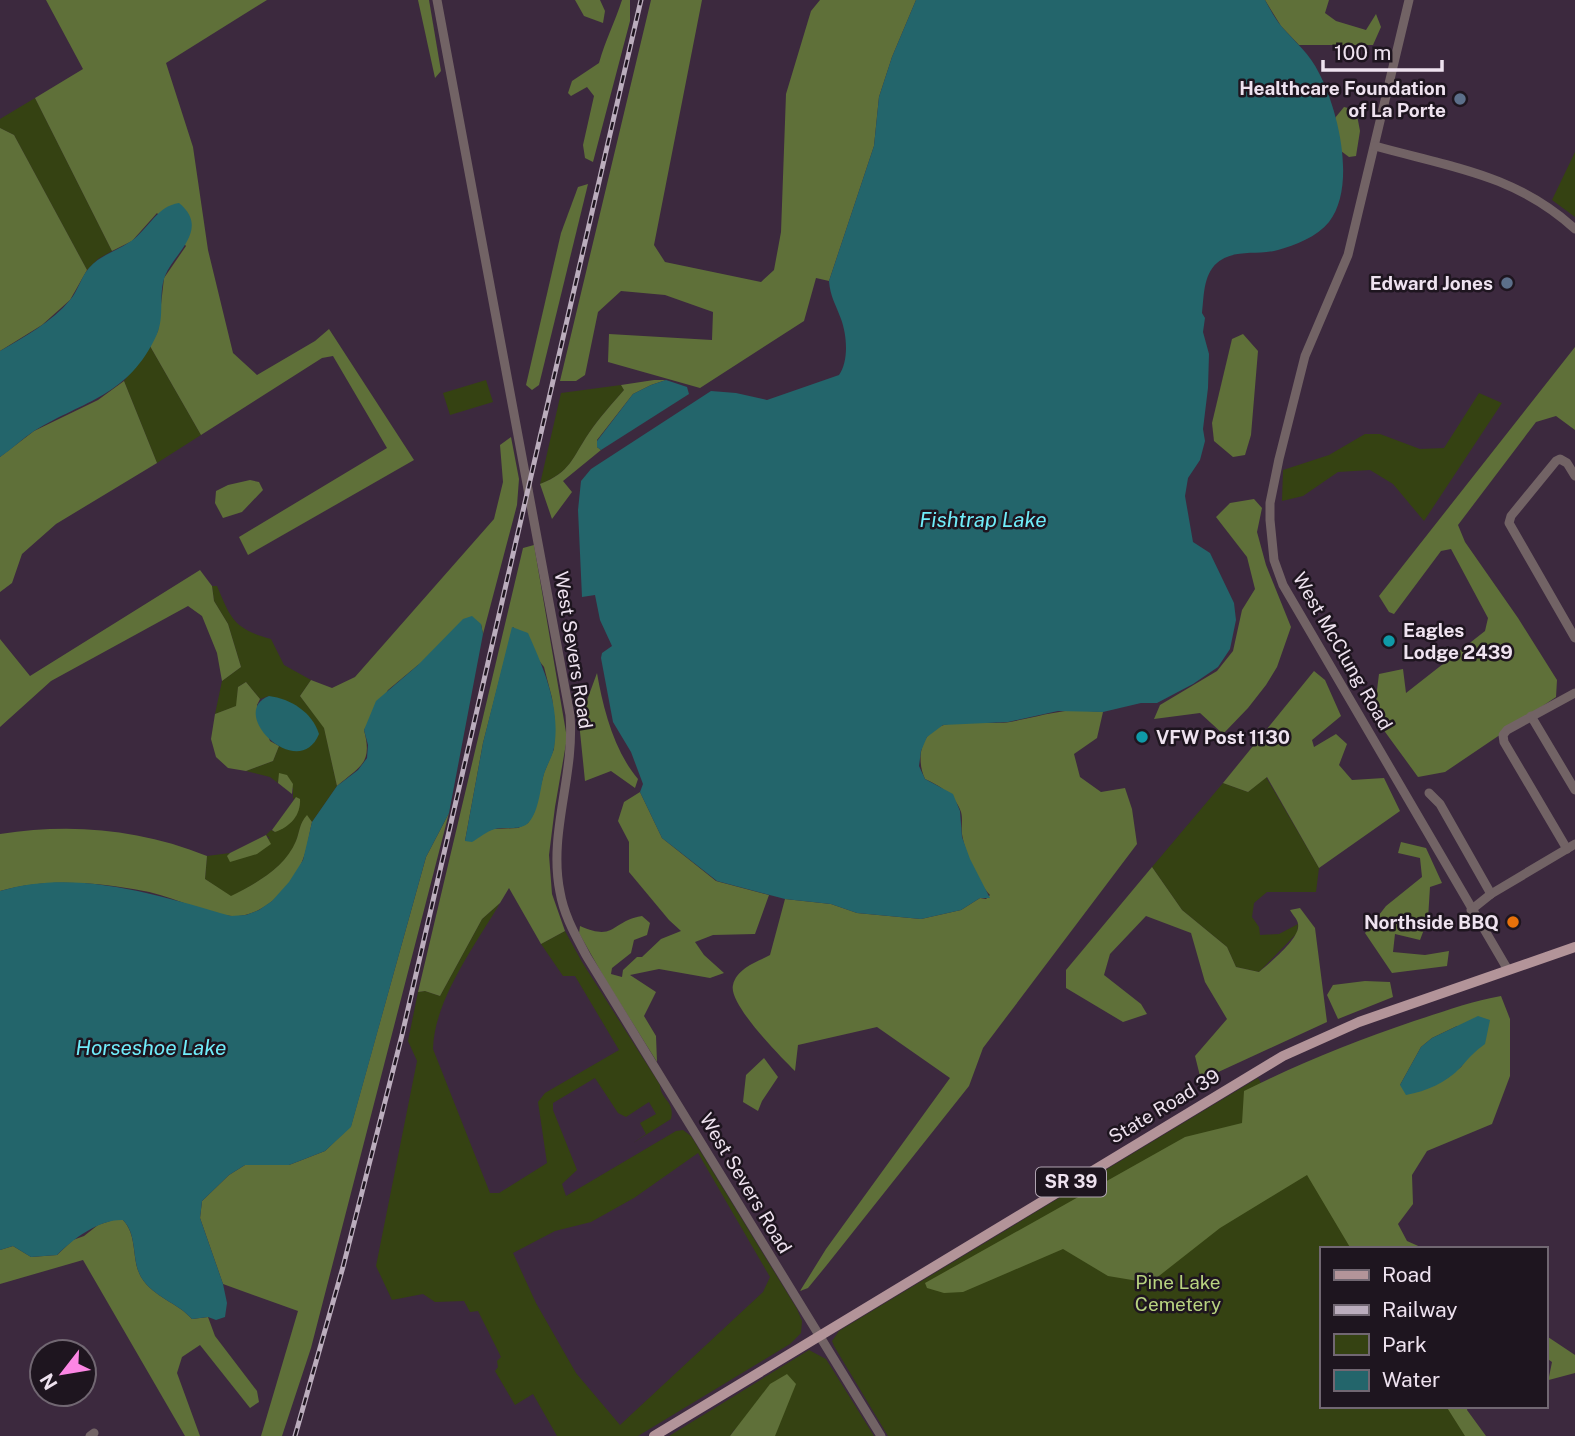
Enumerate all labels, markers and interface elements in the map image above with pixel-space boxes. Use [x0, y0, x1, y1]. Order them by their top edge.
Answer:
scale bar [1323, 28, 1442, 72]
text: 100 m [1334, 40, 1391, 65]
place label: Healthcare Foundation of La Porte [1239, 77, 1446, 121]
marker: Healthcare Foundation of La Porte [1452, 91, 1468, 107]
place label: Edward Jones [1370, 272, 1493, 294]
marker: Edward Jones [1499, 275, 1515, 291]
water label: Fishtrap Lake [919, 507, 1047, 532]
street label: West McClung Road [1289, 568, 1397, 734]
street label: West Severs Road [551, 570, 597, 730]
place label: Eagles Lodge 2439 [1403, 619, 1513, 663]
marker: Eagles Lodge 2439 [1381, 633, 1397, 649]
place label: VFW Post 1130 [1156, 726, 1290, 748]
marker: VFW Post 1130 [1134, 729, 1150, 745]
place label: Northside BBQ [1364, 911, 1499, 933]
marker: Northside BBQ [1505, 914, 1521, 930]
water label: Horseshoe Lake [76, 1035, 226, 1060]
street label: State Road 39 [1105, 1064, 1223, 1148]
street label: West Severs Road [696, 1109, 796, 1257]
road number: SR 39 [1036, 1168, 1106, 1196]
legend [1320, 1247, 1547, 1408]
text: Road [1382, 1262, 1432, 1287]
park label: Pine Lake Cemetery [1135, 1271, 1221, 1315]
text: Railway [1382, 1297, 1458, 1322]
text: Park [1382, 1332, 1427, 1357]
north arrow [28, 1338, 98, 1408]
text: Water [1382, 1367, 1440, 1392]
text: N [35, 1370, 62, 1394]

